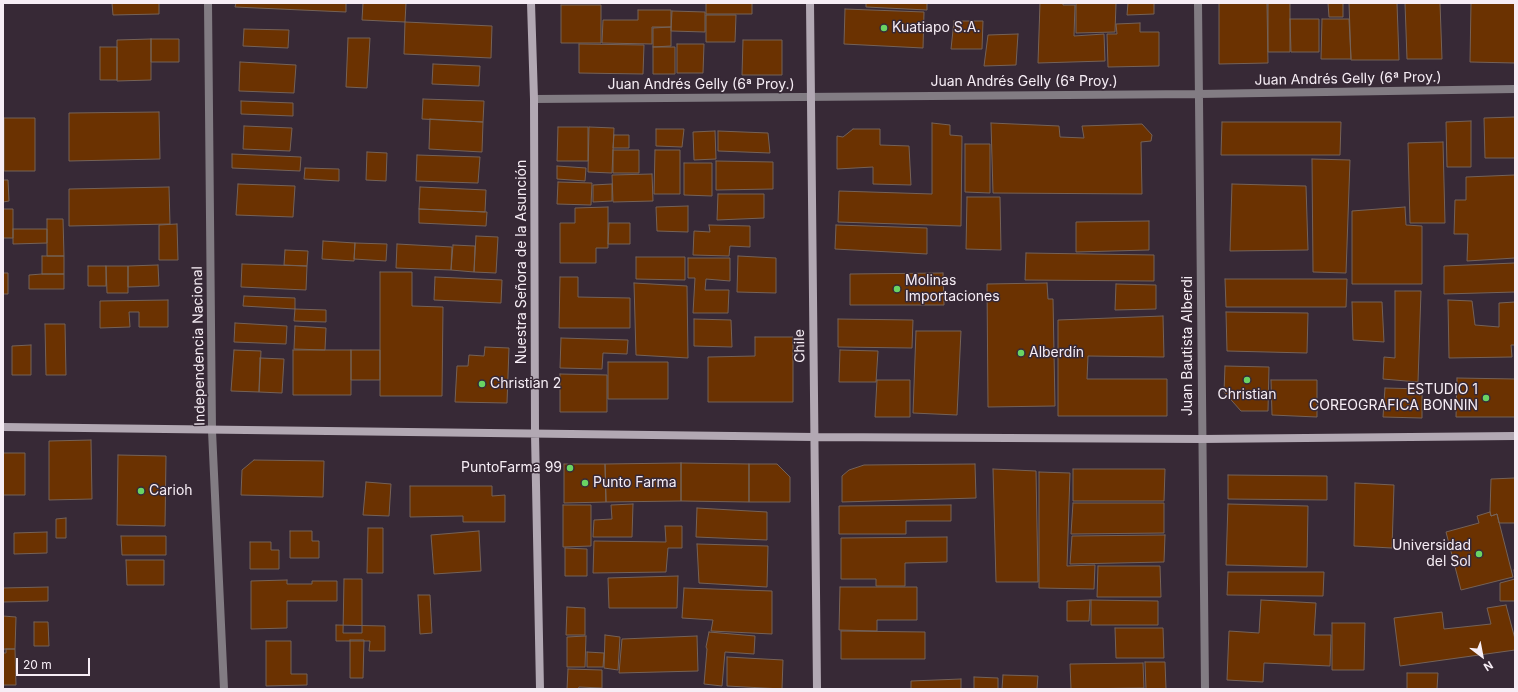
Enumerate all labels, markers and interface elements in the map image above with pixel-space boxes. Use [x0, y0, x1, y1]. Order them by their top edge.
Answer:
place label: Kuatiapo S.A. [892, 20, 981, 36]
marker: Kuatiapo S.A. [879, 23, 889, 33]
street label: Juan Andrés Gelly (6ª Proy.) [1254, 69, 1442, 89]
street label: Juan Andrés Gelly (6ª Proy.) [930, 74, 1118, 90]
street label: Juan Andrés Gelly (6ª Proy.) [607, 77, 795, 93]
street label: Nuestra Señora de la Asunción [514, 160, 530, 364]
street label: Independencia Nacional [189, 266, 209, 426]
place label: Molinas Importaciones [905, 273, 1000, 306]
street label: Juan Bautista Alberdi [1180, 276, 1196, 416]
marker: Molinas Importaciones [892, 284, 902, 294]
street label: Chile [791, 329, 809, 363]
place label: Alberdín [1029, 345, 1084, 361]
marker: Alberdín [1016, 348, 1026, 358]
marker: Christian [1242, 375, 1252, 385]
place label: Christian 2 [490, 376, 561, 392]
marker: Christian 2 [477, 379, 487, 389]
place label: ESTUDIO 1 COREOGRAFICA BONNIN [1309, 382, 1478, 414]
place label: Christian [1218, 387, 1276, 403]
marker: ESTUDIO 1 COREOGRAFICA BONNIN [1481, 393, 1491, 403]
place label: PuntoFarma 99 [461, 460, 562, 476]
marker: PuntoFarma 99 [565, 463, 575, 473]
place label: Punto Farma [593, 475, 677, 491]
marker: Punto Farma [580, 478, 590, 488]
place label: Carioh [149, 483, 193, 499]
marker: Carioh [136, 486, 146, 496]
place label: Universidad del Sol [1392, 538, 1471, 570]
marker: Universidad del Sol [1474, 549, 1484, 559]
north arrow [1462, 636, 1502, 676]
scale bar [18, 650, 92, 676]
text: 20 m [23, 657, 52, 672]
text: N [1481, 658, 1496, 674]

